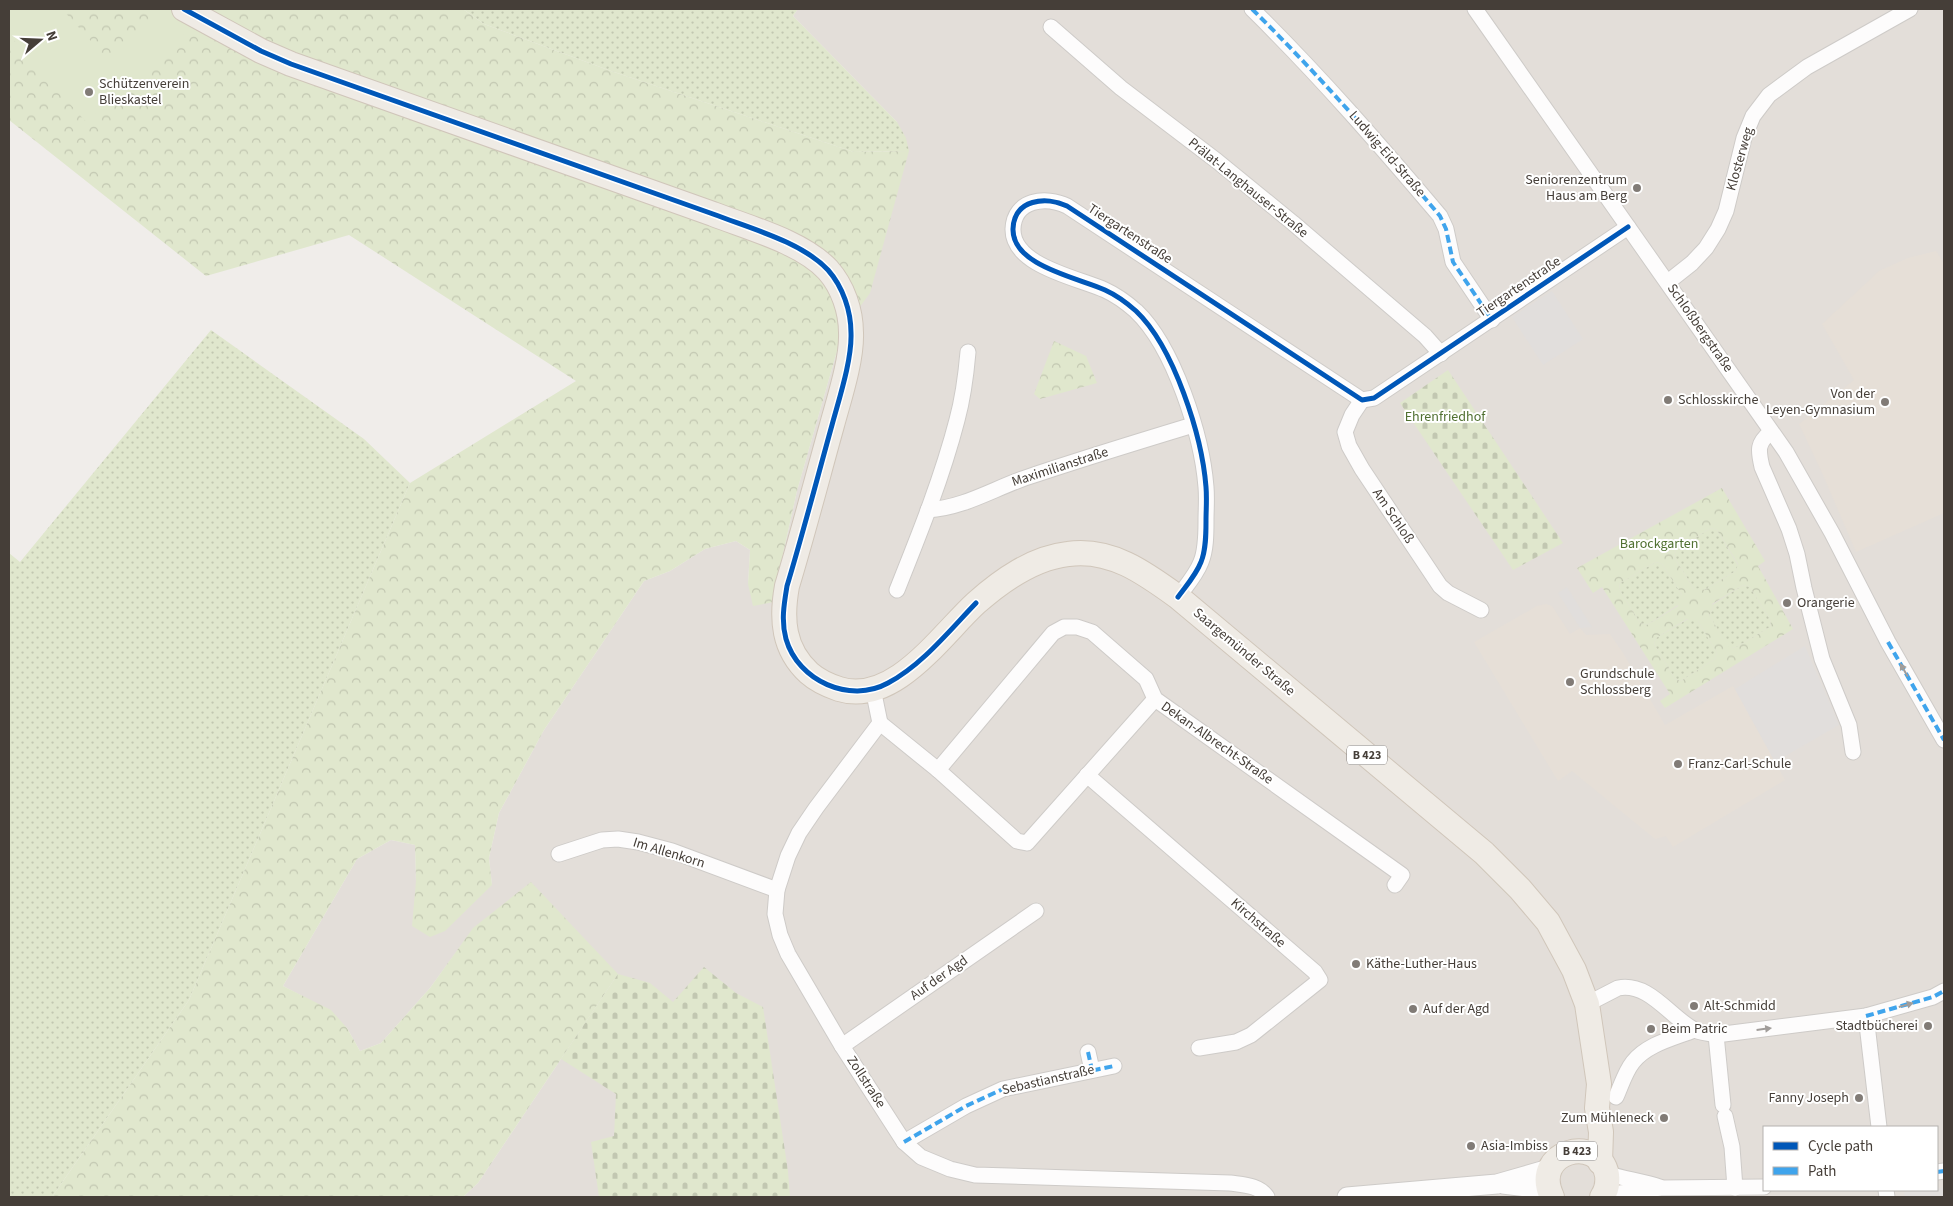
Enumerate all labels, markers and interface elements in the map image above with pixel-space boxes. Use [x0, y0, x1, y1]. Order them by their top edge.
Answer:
north arrow [15, 15, 65, 65]
text: N [40, 28, 62, 44]
place label: Schützenverein Blieskastel [99, 74, 189, 110]
marker: Schützenverein Blieskastel [83, 86, 95, 98]
street label: Ludwig-Eid-Straße [1344, 107, 1430, 201]
street label: Klosterweg [1721, 125, 1759, 193]
street label: Prälat-Langhauser-Straße [1184, 133, 1312, 243]
place label: Seniorenzentrum Haus am Berg [1525, 170, 1627, 206]
marker: Seniorenzentrum Haus am Berg [1631, 182, 1643, 194]
street label: Tiergartenstraße [1084, 199, 1176, 269]
street label: Tiergartenstraße [1473, 251, 1565, 323]
street label: Schloßbergstraße [1662, 280, 1738, 376]
place label: Von der Leyen-Gymnasium [1766, 384, 1875, 420]
place label: Schlosskirche [1678, 390, 1758, 410]
marker: Schlosskirche [1662, 394, 1674, 406]
marker: Von der Leyen-Gymnasium [1879, 396, 1891, 408]
park label: Ehrenfriedhof [1405, 407, 1486, 427]
street label: Maximilianstraße [1009, 442, 1111, 492]
street label: Am Schloß [1367, 484, 1419, 548]
park label: Barockgarten [1620, 534, 1698, 554]
place label: Orangerie [1797, 593, 1855, 613]
marker: Orangerie [1781, 597, 1793, 609]
street label: Saargemünder Straße [1189, 603, 1299, 701]
one-way arrow [1900, 663, 1909, 676]
place label: Grundschule Schlossberg [1580, 664, 1655, 700]
marker: Grundschule Schlossberg [1564, 676, 1576, 688]
street label: Dekan-Albrecht-Straße [1157, 697, 1277, 789]
road number: B 423 [1347, 746, 1387, 764]
place label: Franz-Carl-Schule [1688, 754, 1791, 774]
marker: Franz-Carl-Schule [1672, 758, 1684, 770]
street label: Im Allenkorn [631, 833, 707, 873]
street label: Kirchstraße [1226, 893, 1290, 953]
street label: Auf der Agd [906, 951, 972, 1005]
place label: Käthe-Luther-Haus [1366, 954, 1477, 974]
marker: Käthe-Luther-Haus [1350, 958, 1362, 970]
place label: Alt-Schmidd [1704, 996, 1776, 1016]
place label: Auf der Agd [1423, 999, 1490, 1019]
marker: Alt-Schmidd [1688, 1000, 1700, 1012]
one-way arrow [1898, 1000, 1913, 1008]
marker: Auf der Agd [1407, 1003, 1419, 1015]
place label: Stadtbücherei [1835, 1016, 1918, 1036]
place label: Beim Patric [1661, 1019, 1728, 1039]
marker: Stadtbücherei [1922, 1020, 1934, 1032]
marker: Beim Patric [1645, 1023, 1657, 1035]
one-way arrow [1757, 1025, 1773, 1033]
street label: Zollstraße [842, 1052, 890, 1112]
street label: Sebastianstraße [1000, 1060, 1096, 1100]
place label: Fanny Joseph [1768, 1088, 1849, 1108]
marker: Fanny Joseph [1853, 1092, 1865, 1104]
place label: Zum Mühleneck [1561, 1108, 1654, 1128]
marker: Zum Mühleneck [1658, 1112, 1670, 1124]
legend [1763, 1126, 1938, 1191]
place label: Asia-Imbiss [1481, 1136, 1548, 1156]
text: Cycle path [1808, 1136, 1873, 1157]
marker: Asia-Imbiss [1465, 1140, 1477, 1152]
road number: B 423 [1557, 1142, 1597, 1160]
text: Path [1808, 1161, 1836, 1182]

